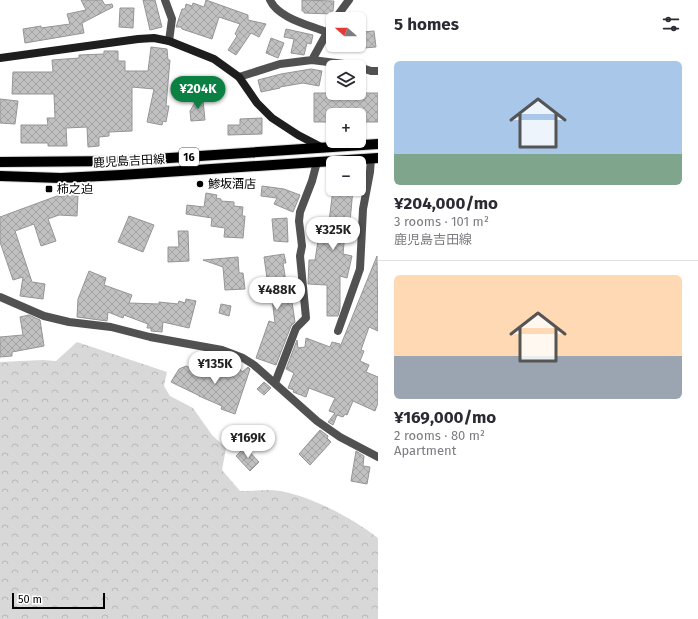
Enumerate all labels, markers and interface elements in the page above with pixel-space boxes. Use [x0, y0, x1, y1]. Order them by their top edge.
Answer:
north arrow [326, 12, 366, 52]
map controls [326, 12, 366, 196]
icon: filters [660, 13, 682, 35]
text: 5 homes [394, 14, 459, 35]
button: layers [326, 60, 366, 100]
pin: ¥204K [170, 76, 226, 110]
text: ¥204K [179, 81, 217, 96]
icon: home [502, 87, 574, 159]
button: + [326, 108, 366, 148]
road number: 16 [179, 148, 199, 166]
street label: 鹿児島吉田線 [93, 152, 165, 170]
button: − [326, 156, 366, 196]
place label: 鯵坂酒店 [208, 177, 256, 191]
marker: 鯵坂酒店 [195, 179, 205, 189]
place label: 柿之迫 [57, 182, 93, 196]
marker: 柿之迫 [44, 184, 54, 194]
text: ¥204,000/mo [394, 193, 498, 214]
text: 3 rooms · 101 m² [394, 214, 489, 229]
pin: ¥325K [305, 217, 361, 251]
text: ¥325K [315, 222, 351, 237]
text: 鹿児島吉田線 [394, 232, 472, 247]
pin: ¥488K [249, 277, 305, 311]
text: ¥488K [258, 282, 296, 297]
icon: home [502, 301, 574, 373]
pin: ¥135K [187, 351, 243, 385]
text: ¥135K [198, 356, 232, 371]
text: ¥169,000/mo [394, 407, 496, 428]
pin: ¥169K [220, 425, 276, 459]
text: 2 rooms · 80 m² [394, 428, 485, 443]
text: ¥169K [230, 430, 266, 445]
text: Apartment [394, 443, 456, 458]
scale bar [12, 591, 105, 610]
text: 50 m [18, 593, 42, 606]

